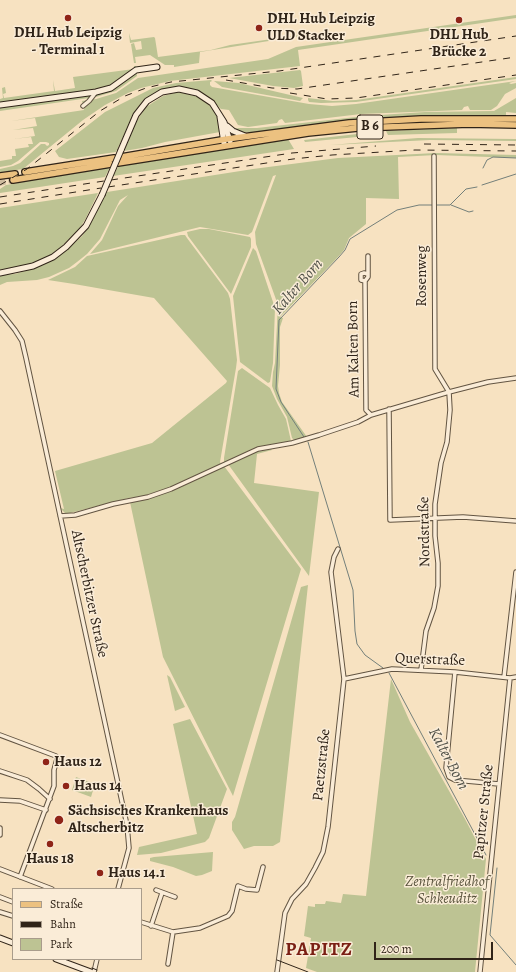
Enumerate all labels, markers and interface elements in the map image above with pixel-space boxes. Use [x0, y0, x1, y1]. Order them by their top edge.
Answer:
place label: DHL Hub Leipzig ULD Stacker [267, 10, 375, 45]
marker: DHL Hub Leipzig - Terminal 1 [63, 13, 73, 23]
marker: DHL Hub Brücke 2 [454, 15, 464, 25]
marker: DHL Hub Leipzig ULD Stacker [254, 23, 264, 33]
place label: DHL Hub Leipzig - Terminal 1 [14, 24, 122, 59]
place label: DHL Hub Brücke 2 [429, 26, 489, 61]
road number: B 6 [357, 115, 383, 139]
street label: Rosenweg [413, 245, 431, 307]
water label: Kalter Born [269, 255, 327, 319]
street label: Am Kalten Born [344, 300, 364, 398]
street label: Nordstraße [415, 496, 435, 568]
street label: Altscherbitzer Straße [67, 528, 111, 660]
street label: Querstraße [395, 650, 465, 670]
water label: Kalter Born [424, 725, 472, 793]
street label: Paetzstraße [309, 728, 335, 802]
place label: Haus 12 [54, 753, 102, 771]
marker: Haus 12 [41, 757, 51, 767]
street label: Papitzer Straße [470, 764, 498, 860]
place label: Haus 14 [74, 777, 122, 795]
marker: Haus 14 [61, 781, 71, 791]
place label: Sächsisches Krankenhaus Altscherbitz [68, 802, 228, 837]
marker: Sächsisches Krankenhaus Altscherbitz [53, 814, 65, 826]
marker: Haus 18 [45, 839, 55, 849]
place label: Haus 18 [26, 850, 74, 868]
place label: Haus 14.1 [108, 864, 165, 882]
marker: Haus 14.1 [95, 868, 105, 878]
park label: Zentralfriedhof Schkeuditz [405, 873, 489, 908]
legend [12, 888, 142, 960]
text: Straße [50, 896, 83, 912]
text: Bahn [50, 916, 76, 932]
scale bar [376, 934, 495, 960]
text: Park [50, 936, 73, 952]
district label: PAPITZ [285, 939, 353, 961]
text: 200 m [381, 941, 412, 957]

